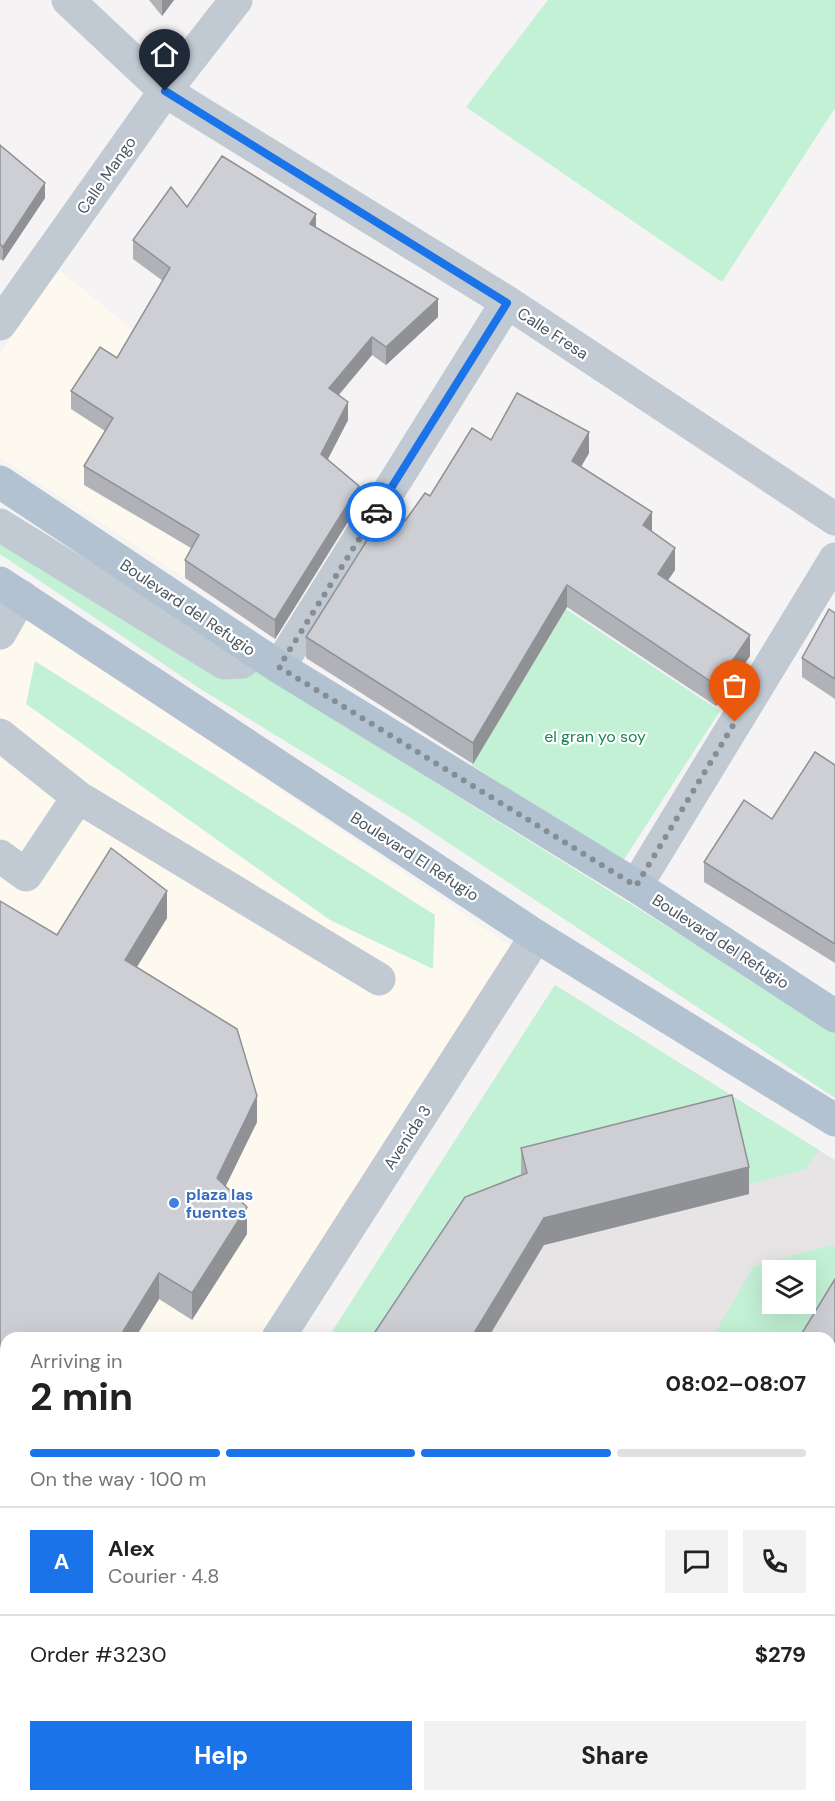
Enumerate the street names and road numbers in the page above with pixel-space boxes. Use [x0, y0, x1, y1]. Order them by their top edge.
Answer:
street label: Calle Mango [72, 132, 141, 218]
street label: Calle Fresa [513, 303, 592, 364]
street label: Boulevard del Refugio [116, 554, 260, 661]
street label: Boulevard El Refugio [346, 807, 483, 906]
street label: Boulevard del Refugio [648, 889, 793, 994]
street label: Avenida 3 [379, 1101, 436, 1173]

